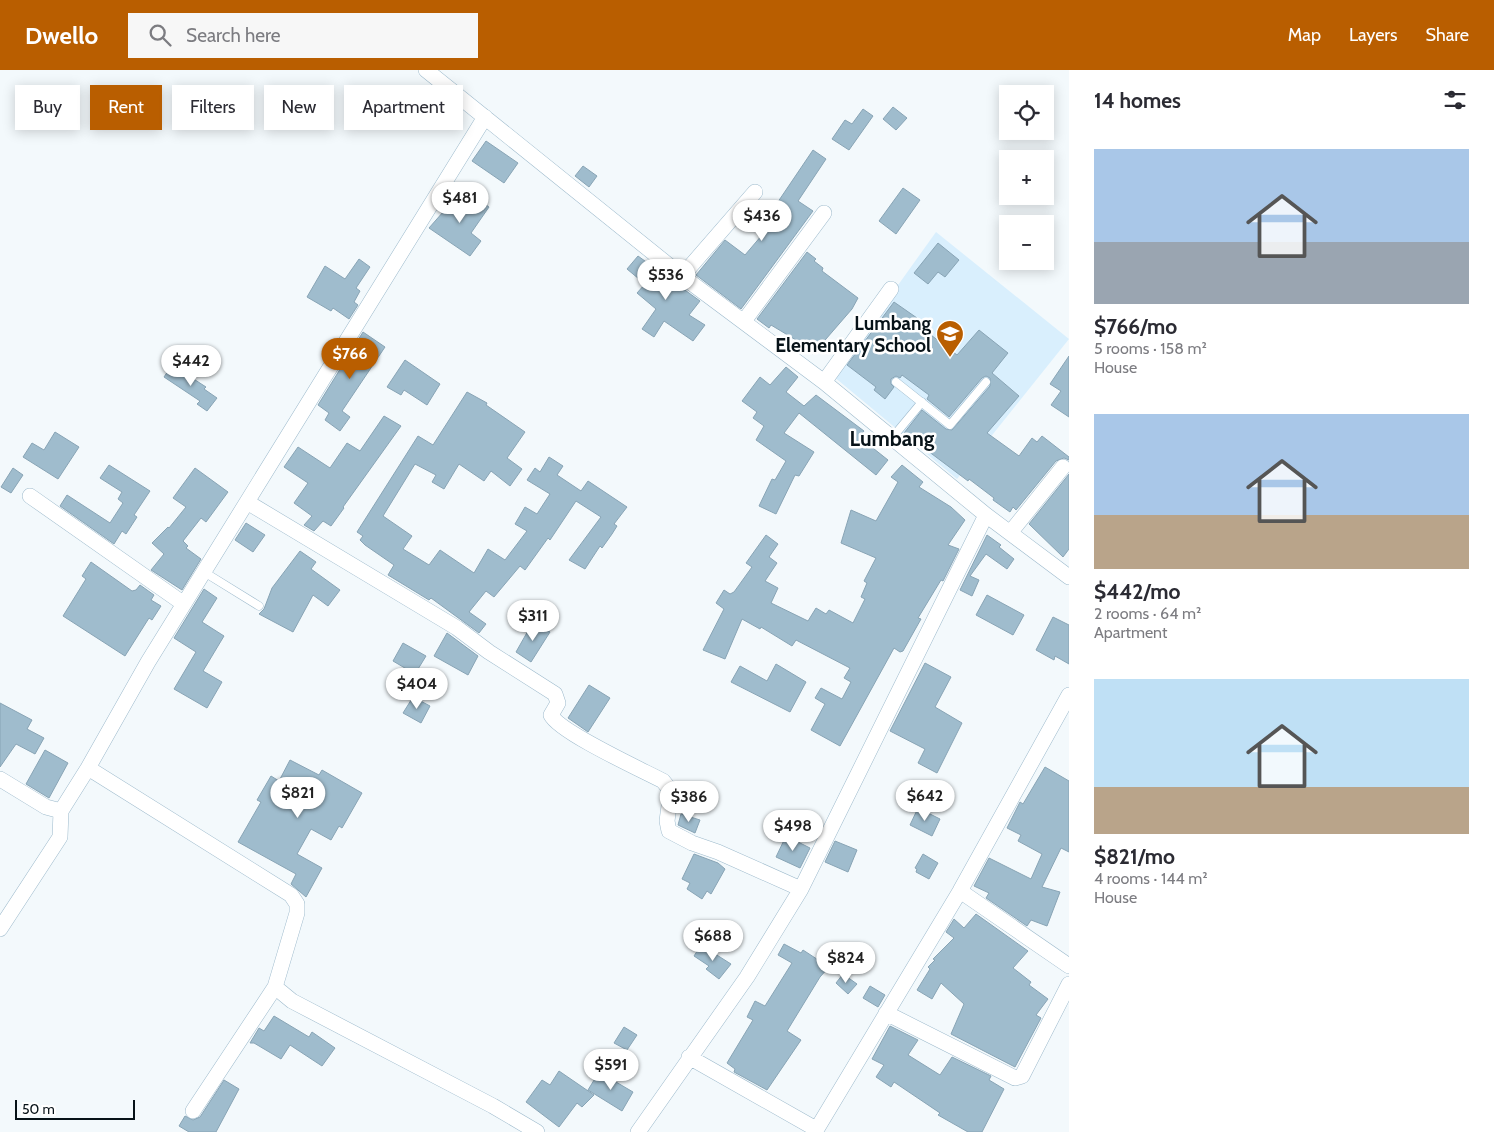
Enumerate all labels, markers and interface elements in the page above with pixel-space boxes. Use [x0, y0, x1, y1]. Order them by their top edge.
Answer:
search box [128, 13, 478, 58]
text: Dwello [25, 21, 98, 50]
icon: search [146, 21, 174, 49]
text: Search here [186, 24, 281, 47]
text: Map [1288, 24, 1321, 46]
text: Layers [1349, 24, 1398, 46]
text: Share [1426, 24, 1469, 46]
chip: Buy [15, 85, 80, 130]
chip: Rent [90, 85, 162, 130]
chip: Filters [172, 85, 254, 130]
chip: New [264, 85, 334, 130]
chip: Apartment [344, 85, 463, 130]
map controls [999, 85, 1054, 270]
button: locate [999, 85, 1054, 140]
icon: filters [1441, 86, 1469, 114]
text: 14 homes [1094, 88, 1181, 113]
button: + [999, 150, 1054, 205]
icon: home [1237, 181, 1327, 271]
pin: $481 [430, 182, 490, 224]
text: $481 [443, 188, 477, 207]
pin: $436 [732, 200, 792, 242]
text: $436 [744, 206, 780, 225]
button: − [999, 215, 1054, 270]
pin: $536 [636, 258, 696, 301]
text: $536 [648, 265, 684, 284]
place label: Lumbang Elementary School [775, 312, 931, 357]
text: $766/mo [1094, 314, 1177, 339]
school or university icon: Lumbang Elementary School [935, 319, 965, 358]
pin: $766 [320, 338, 380, 380]
text: 5 rooms · 158 m² [1094, 339, 1207, 358]
pin: $442 [161, 344, 221, 387]
text: $766 [332, 344, 368, 363]
text: $442 [172, 351, 210, 370]
text: House [1094, 358, 1137, 377]
district label: Lumbang [850, 426, 935, 451]
icon: home [1237, 446, 1327, 536]
text: $442/mo [1094, 579, 1181, 604]
pin: $311 [503, 600, 563, 642]
text: 2 rooms · 64 m² [1094, 604, 1201, 623]
text: $311 [518, 606, 548, 625]
text: Apartment [1094, 623, 1167, 642]
pin: $404 [387, 668, 447, 710]
text: $404 [397, 674, 437, 693]
icon: home [1237, 711, 1327, 801]
pin: $821 [268, 776, 328, 819]
pin: $386 [659, 780, 719, 823]
pin: $642 [895, 780, 955, 822]
text: $821 [281, 783, 315, 802]
text: $642 [907, 786, 943, 805]
text: $386 [671, 787, 707, 806]
pin: $498 [763, 810, 823, 852]
text: $498 [774, 816, 812, 835]
text: $821/mo [1094, 844, 1175, 869]
text: 4 rooms · 144 m² [1094, 869, 1208, 888]
text: House [1094, 888, 1137, 907]
pin: $688 [683, 920, 743, 962]
text: $688 [694, 926, 732, 945]
pin: $824 [816, 942, 876, 984]
text: $824 [827, 948, 865, 967]
pin: $591 [581, 1048, 641, 1091]
text: $591 [595, 1055, 627, 1074]
scale bar [15, 1097, 135, 1120]
text: 50 m [22, 1100, 55, 1118]

